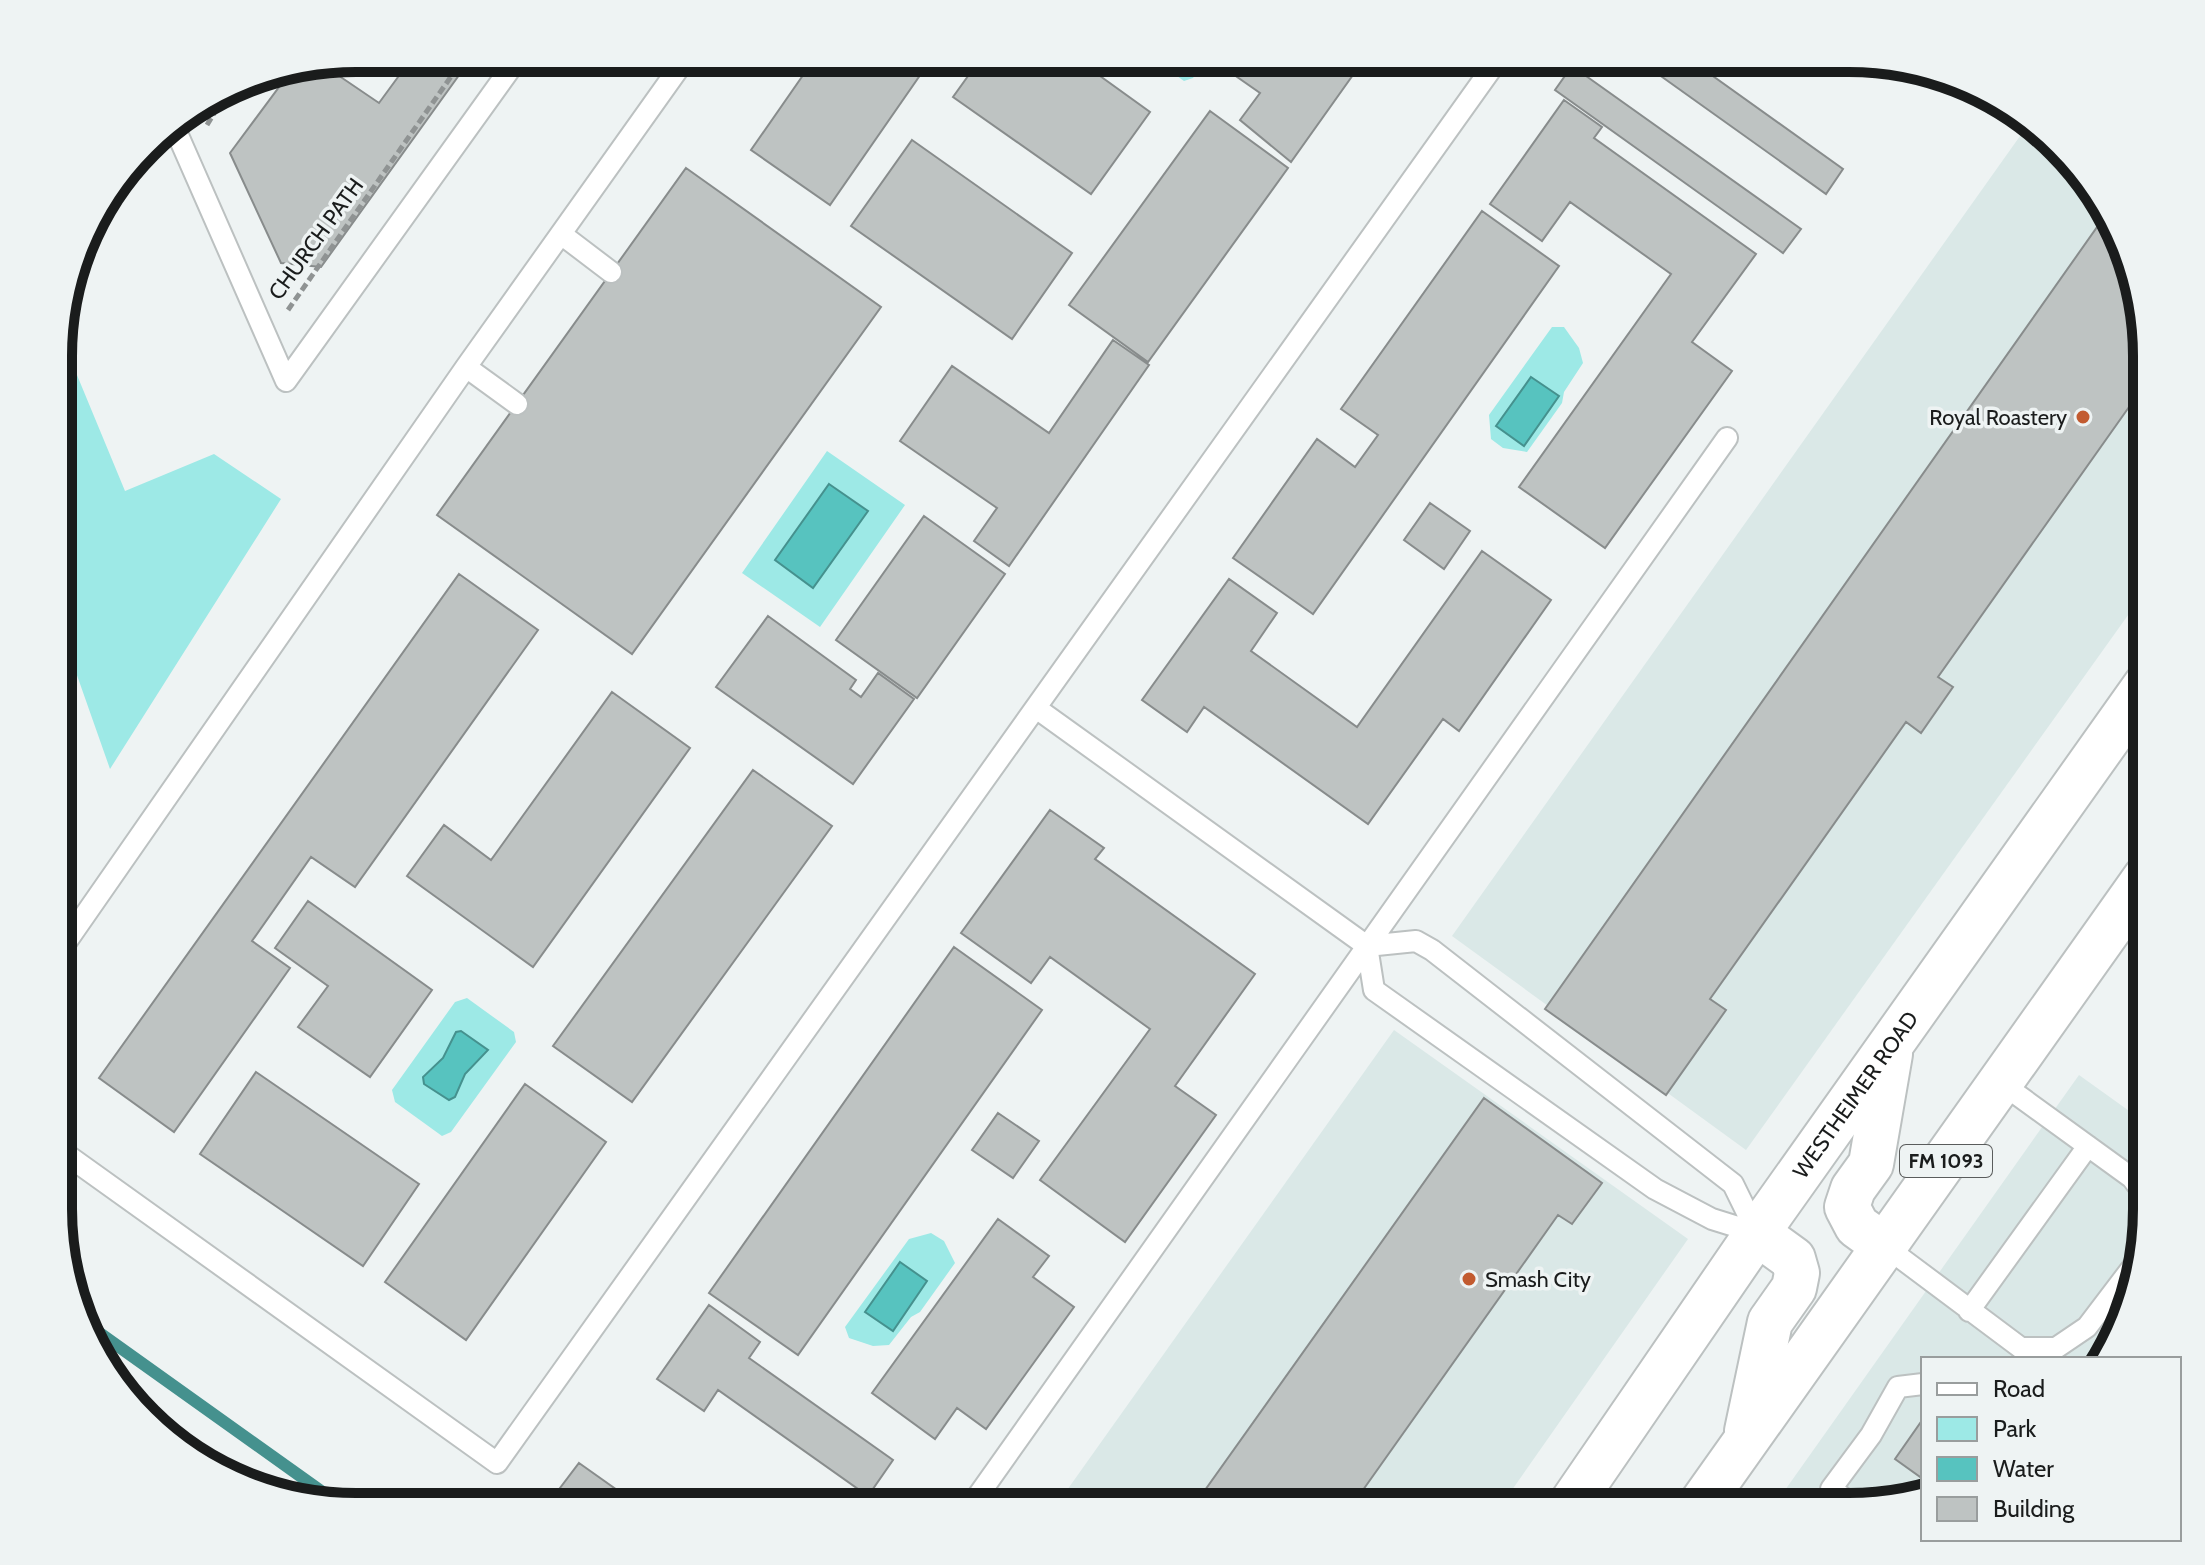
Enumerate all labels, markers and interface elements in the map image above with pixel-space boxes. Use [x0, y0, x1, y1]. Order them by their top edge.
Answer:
street label: CHURCH PATH [263, 173, 369, 305]
place label: Royal Roastery [1929, 404, 2067, 431]
marker: Royal Roastery [2074, 408, 2092, 426]
street label: WESTHEIMER ROAD [1787, 1006, 1924, 1183]
road number: FM 1093 [1900, 1145, 1992, 1177]
place label: Smash City [1485, 1266, 1591, 1293]
marker: Smash City [1460, 1270, 1478, 1288]
legend [1921, 1357, 2181, 1541]
text: Road [1993, 1374, 2045, 1403]
text: Park [1993, 1414, 2036, 1443]
text: Water [1993, 1454, 2054, 1483]
text: Building [1993, 1494, 2075, 1523]

